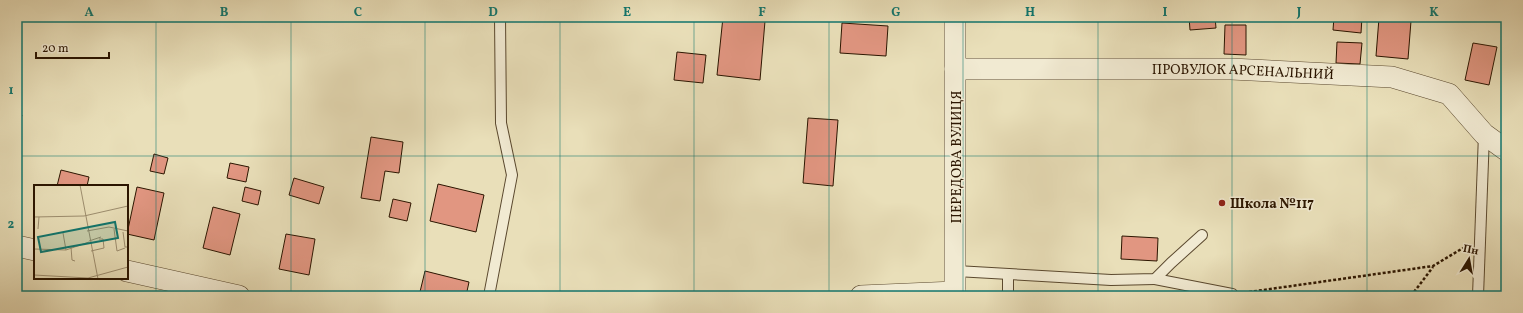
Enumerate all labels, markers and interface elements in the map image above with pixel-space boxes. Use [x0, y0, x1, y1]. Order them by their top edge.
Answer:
text: A [84, 4, 94, 22]
text: B [220, 4, 229, 22]
text: C [354, 4, 362, 22]
text: D [488, 4, 498, 22]
text: E [623, 4, 631, 22]
text: F [758, 4, 766, 22]
text: G [891, 4, 901, 22]
text: H [1025, 4, 1035, 22]
text: I [1163, 4, 1168, 22]
text: J [1296, 4, 1302, 22]
text: K [1429, 4, 1439, 22]
scale bar [36, 34, 109, 60]
text: 20 m [42, 41, 69, 57]
street label: ПРОВУЛОК АРСЕНАЛЬНИЙ [1152, 61, 1335, 85]
text: 1 [8, 82, 14, 100]
street label: ПЕРЕДОВА ВУЛИЦЯ [948, 91, 967, 224]
inset map [34, 185, 128, 279]
place label: Школа №117 [1230, 195, 1314, 214]
marker: Школа №117 [1217, 198, 1227, 208]
text: 2 [8, 216, 15, 234]
north arrow [1449, 239, 1489, 279]
text: Пн [1462, 242, 1480, 260]

